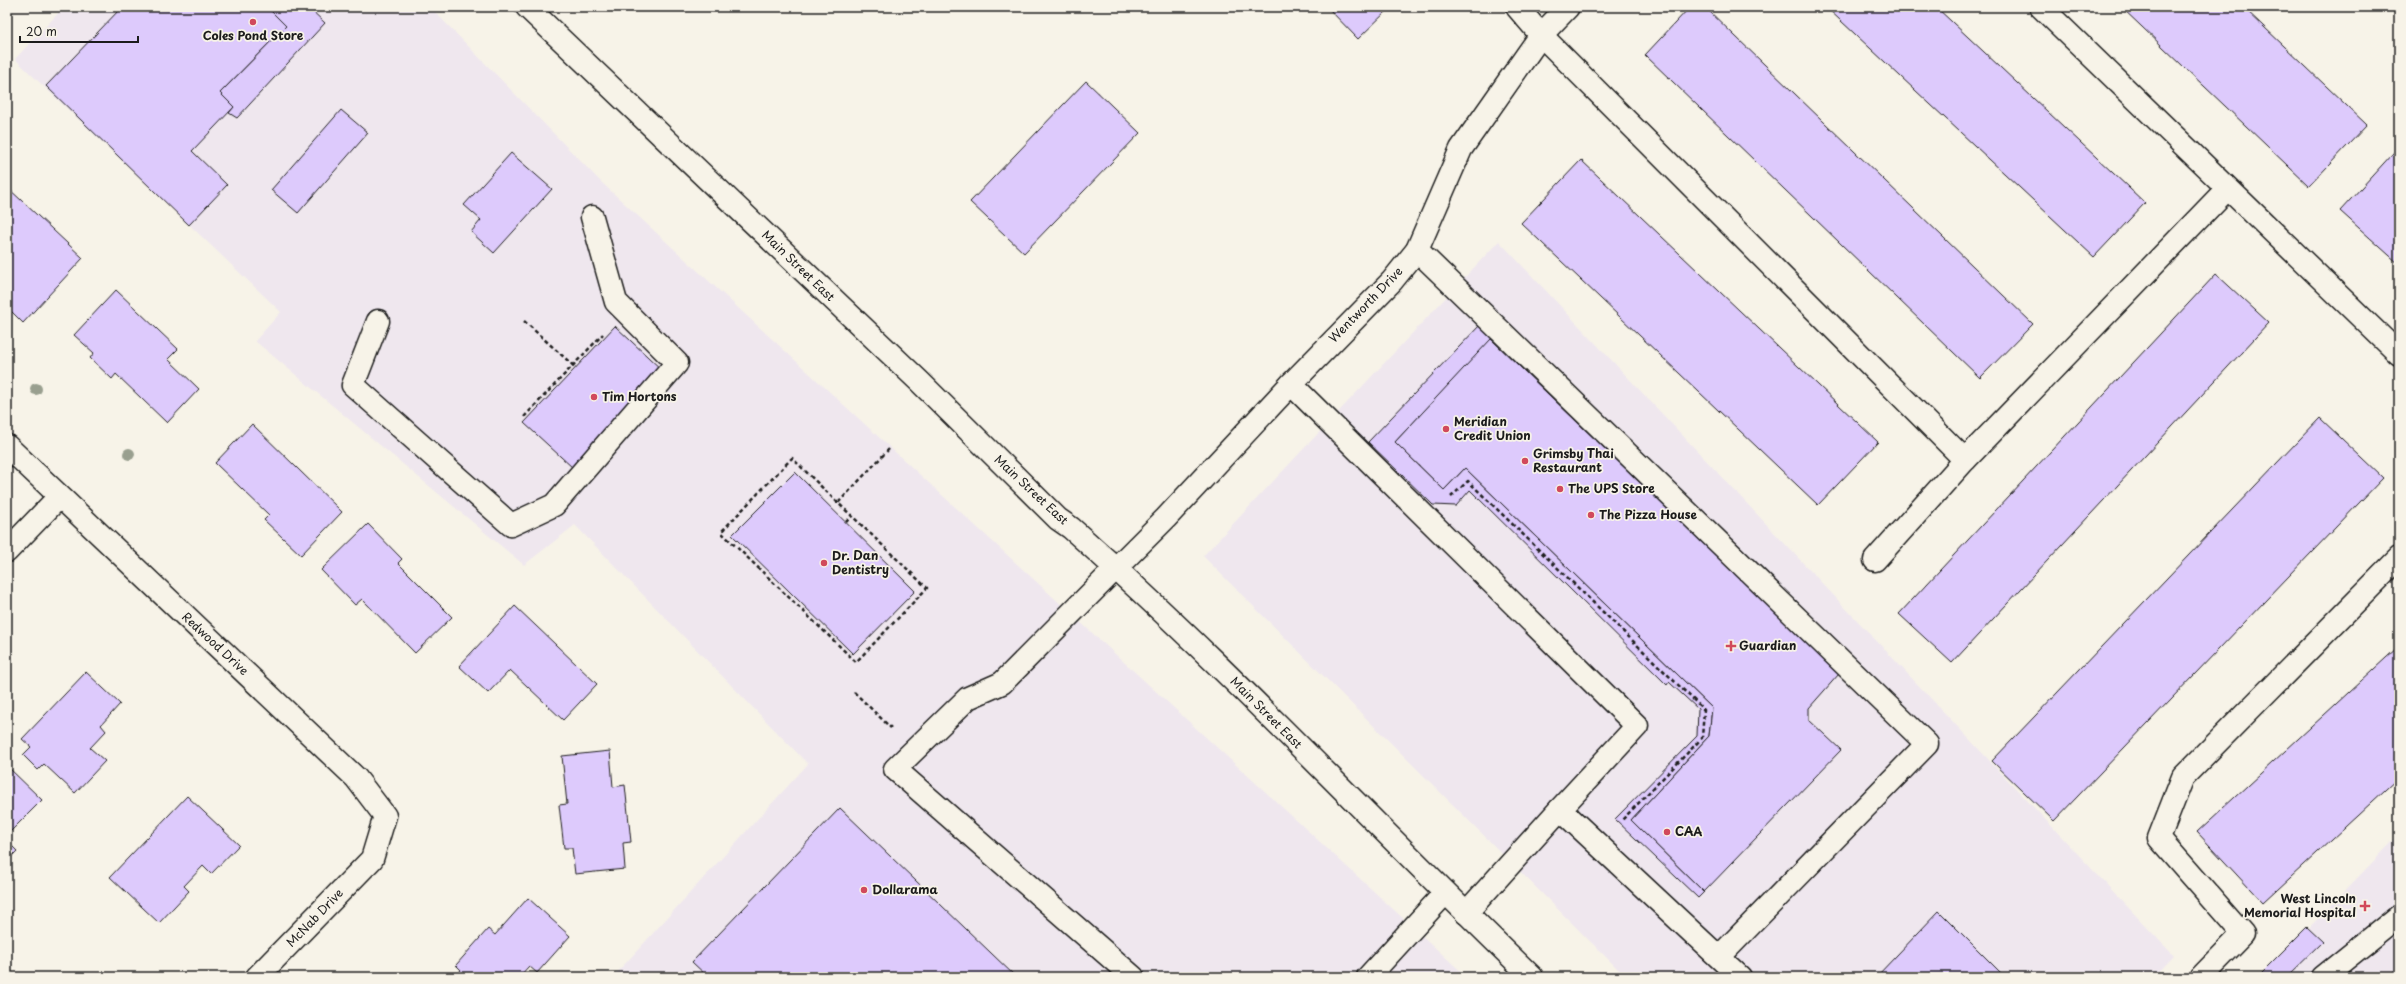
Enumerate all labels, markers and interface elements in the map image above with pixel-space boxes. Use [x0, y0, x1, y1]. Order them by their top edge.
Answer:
marker: Coles Pond Store [248, 17, 258, 27]
scale bar [20, 18, 138, 44]
text: 20 m [26, 22, 57, 40]
place label: Coles Pond Store [203, 26, 304, 44]
street label: Main Street East [758, 226, 840, 305]
street label: Wentworth Drive [1324, 262, 1406, 346]
place label: Tim Hortons [602, 387, 677, 405]
marker: Tim Hortons [589, 392, 599, 402]
place label: Meridian Credit Union [1454, 412, 1531, 444]
marker: Meridian Credit Union [1441, 424, 1451, 434]
place label: Grimsby Thai Restaurant [1533, 444, 1614, 476]
street label: Main Street East [991, 450, 1073, 529]
marker: Grimsby Thai Restaurant [1520, 456, 1530, 466]
place label: The UPS Store [1568, 479, 1655, 497]
marker: The UPS Store [1555, 484, 1565, 494]
place label: The Pizza House [1599, 505, 1697, 523]
marker: The Pizza House [1586, 510, 1596, 520]
place label: Dr. Dan Dentistry [832, 546, 889, 578]
marker: Dr. Dan Dentistry [819, 558, 829, 568]
street label: Redwood Drive [178, 608, 253, 679]
place label: Guardian [1739, 636, 1796, 654]
marker: Guardian [1726, 641, 1736, 651]
street label: Main Street East [1227, 672, 1307, 753]
place label: CAA [1675, 822, 1702, 840]
marker: CAA [1662, 827, 1672, 837]
place label: Dollarama [872, 880, 938, 898]
street label: McNab Drive [282, 884, 347, 951]
marker: Dollarama [859, 885, 869, 895]
place label: West Lincoln Memorial Hospital [2244, 889, 2356, 921]
marker: West Lincoln Memorial Hospital [2359, 900, 2371, 912]

